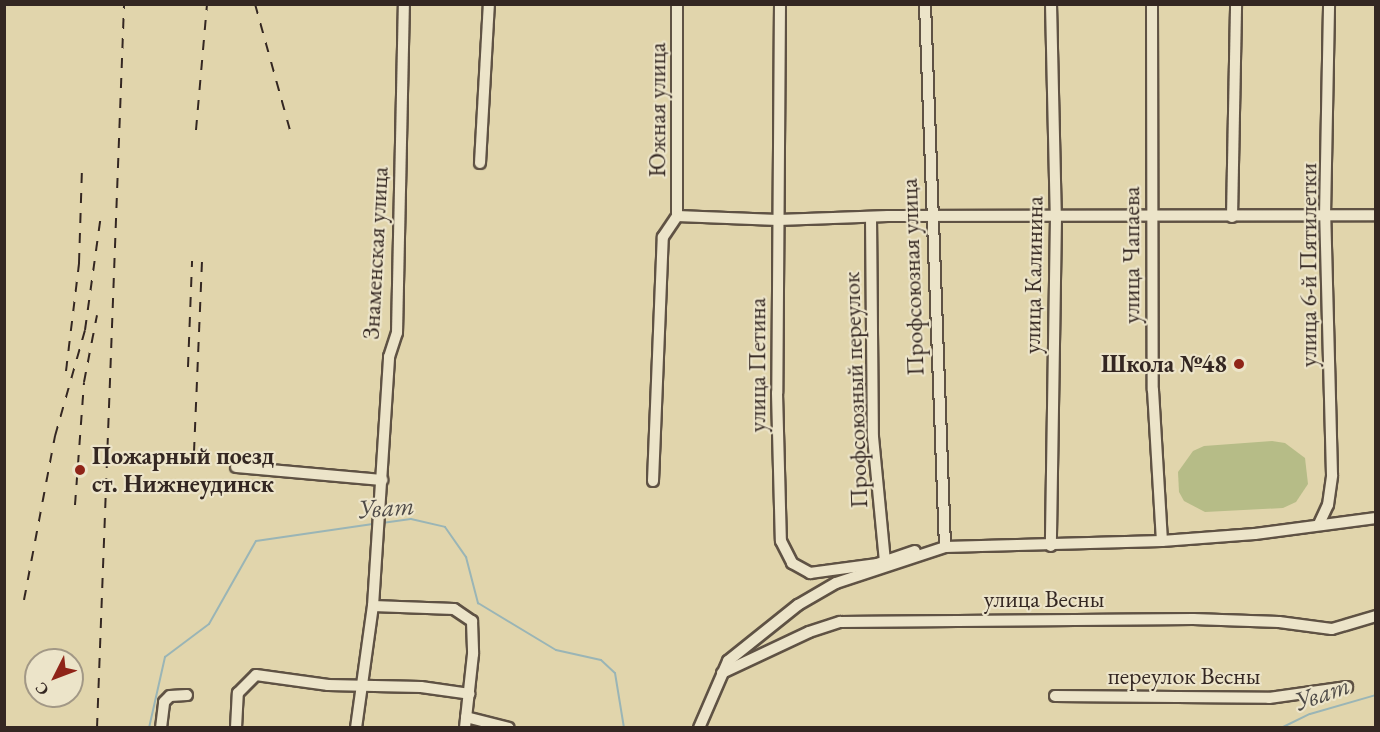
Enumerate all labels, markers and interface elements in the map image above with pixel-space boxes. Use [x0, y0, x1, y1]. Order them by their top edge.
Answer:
street label: Южная улица [643, 42, 671, 178]
street label: улица 6-й Пятилетки [1294, 163, 1322, 367]
street label: Знаменская улица [356, 166, 394, 340]
street label: Профсоюзная улица [894, 178, 930, 376]
street label: улица Чапаева [1117, 186, 1145, 324]
street label: улица Калинина [1017, 196, 1049, 354]
street label: Профсоюзный переулок [836, 271, 874, 509]
street label: улица Петина [743, 298, 771, 432]
place label: Школа №48 [1101, 350, 1227, 378]
marker: Школа №48 [1232, 357, 1246, 371]
place label: Пожарный поезд ст. Нижнеудинск [92, 442, 275, 498]
marker: Пожарный поезд ст. Нижнеудинск [73, 463, 87, 477]
water label: Уват [357, 490, 415, 526]
street label: улица Весны [984, 585, 1104, 613]
north arrow [24, 648, 84, 708]
street label: переулок Весны [1108, 662, 1260, 690]
water label: Уват [1290, 670, 1354, 718]
text: С [30, 678, 53, 700]

